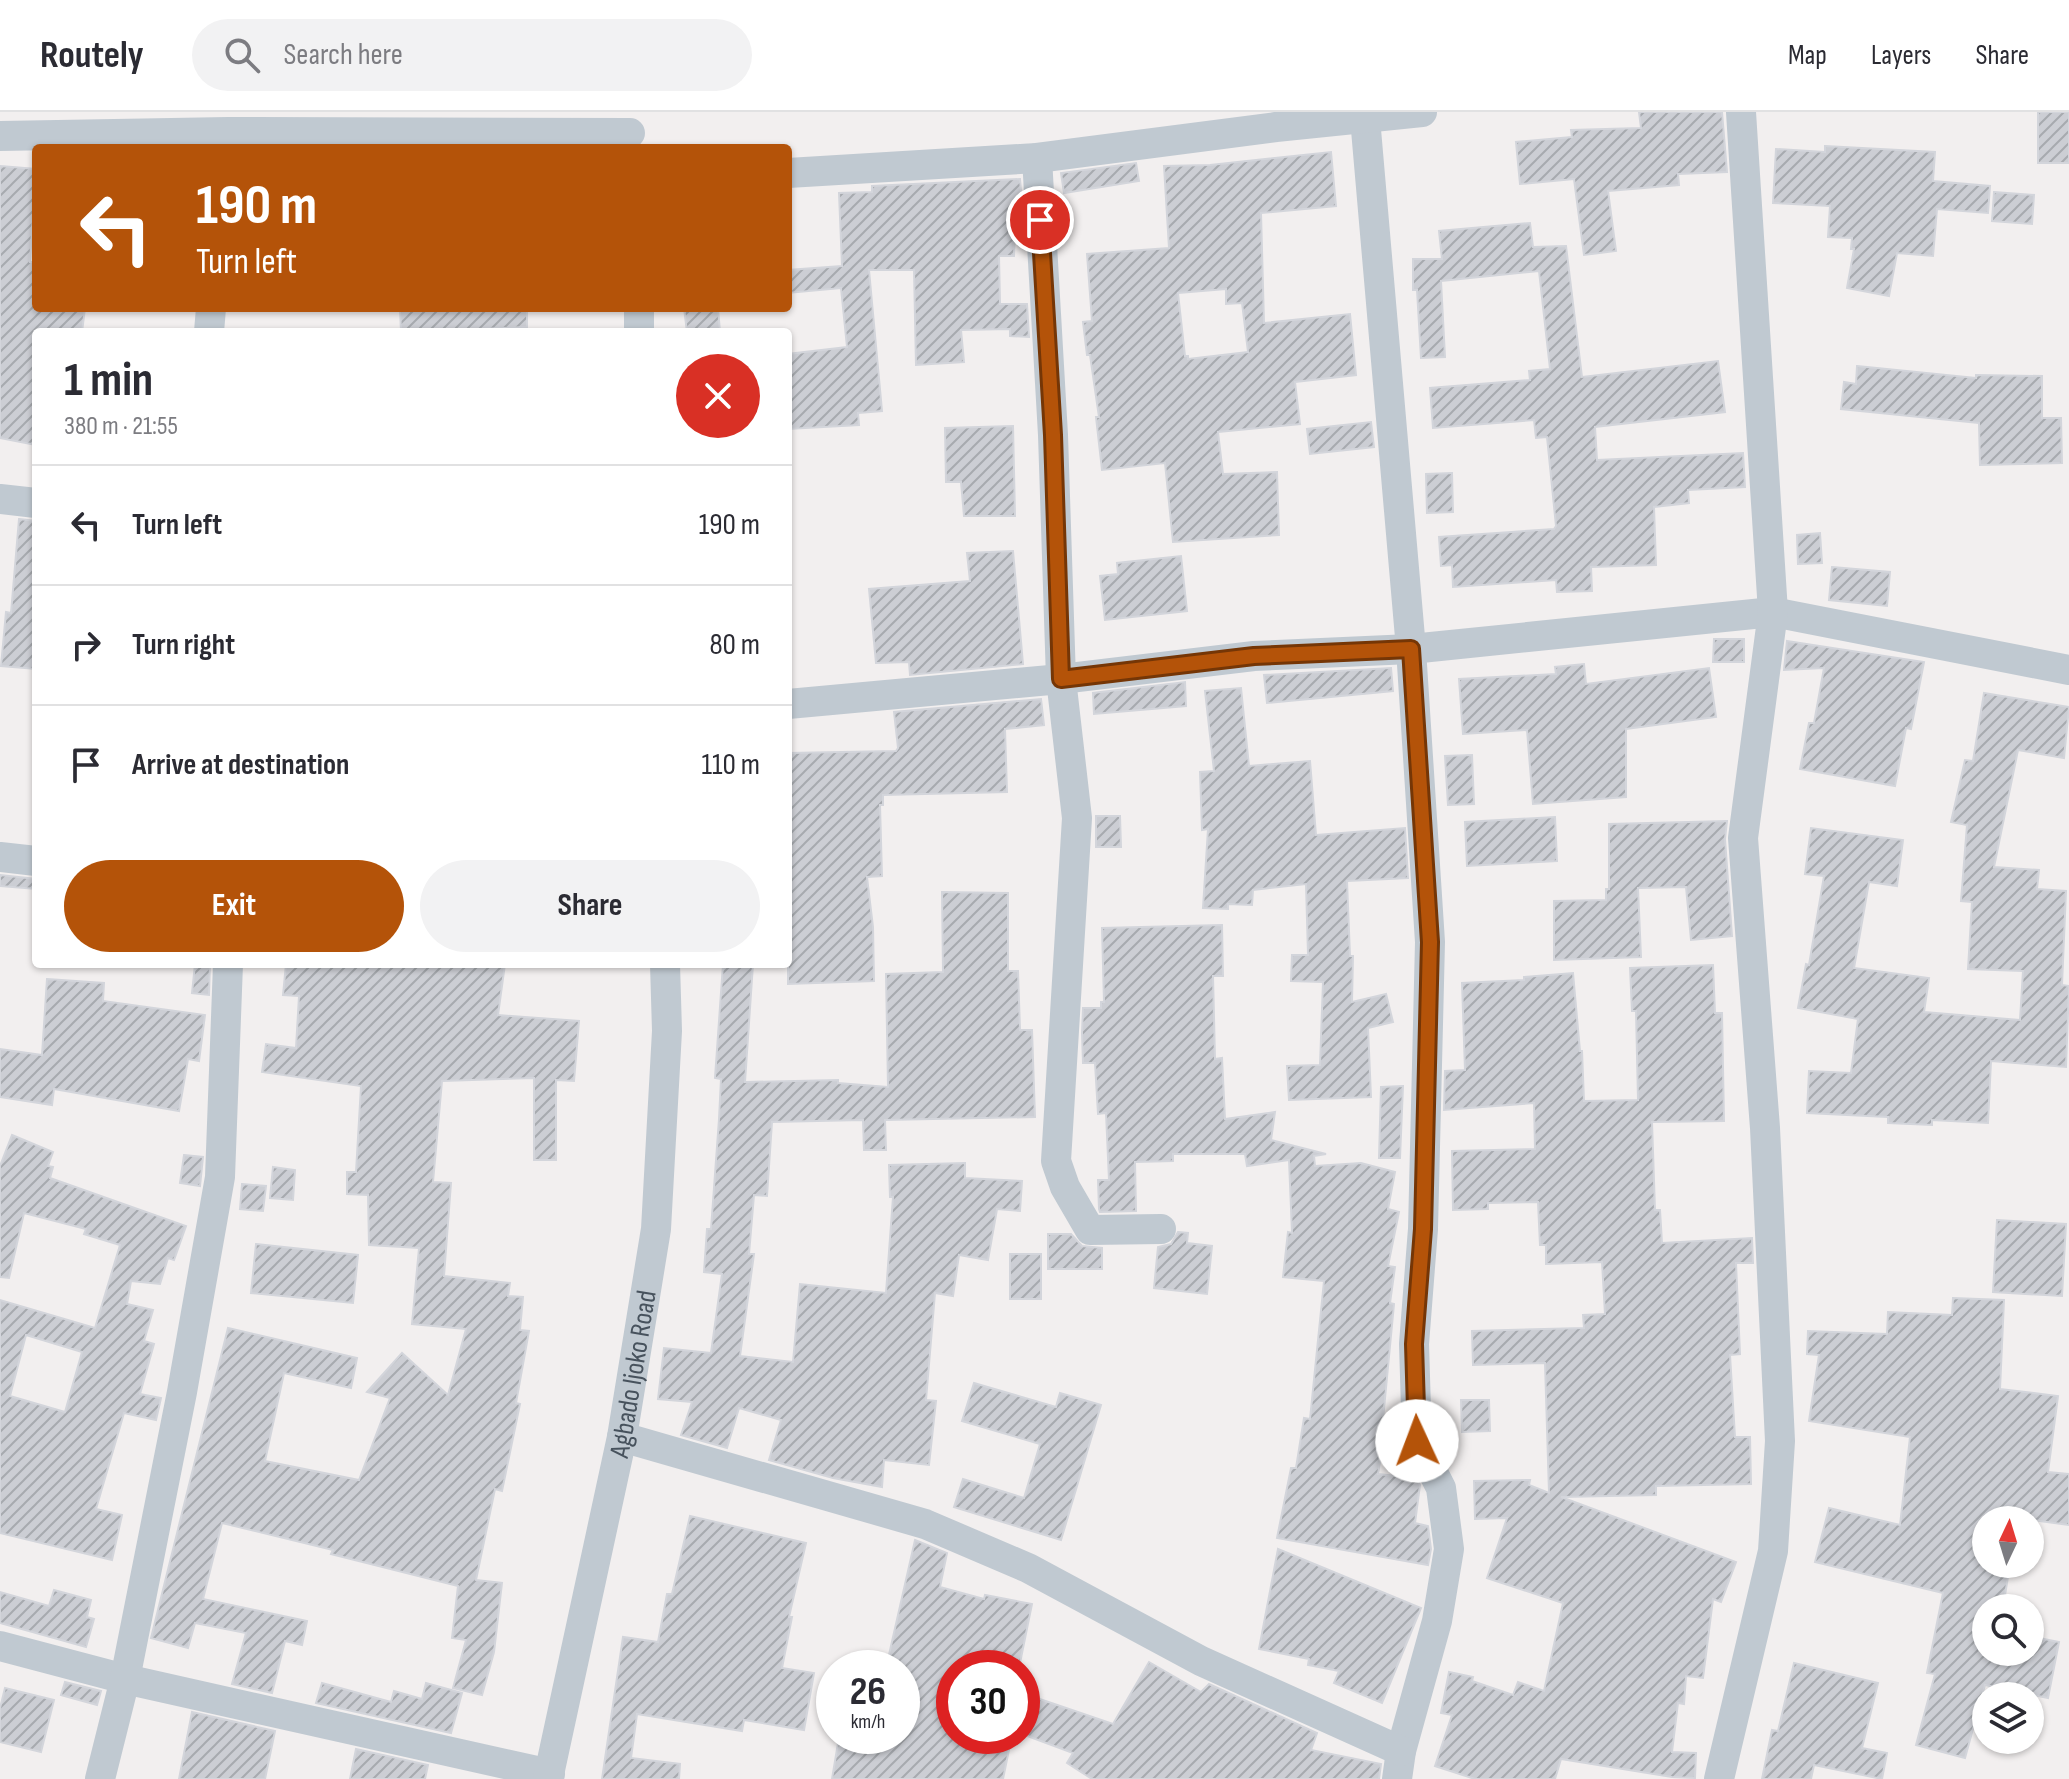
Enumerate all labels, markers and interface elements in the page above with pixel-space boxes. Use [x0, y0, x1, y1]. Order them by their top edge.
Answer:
search box [192, 19, 752, 91]
text: Routely [40, 33, 144, 78]
icon: search [220, 33, 264, 77]
text: Search here [284, 37, 403, 73]
text: Map [1788, 39, 1827, 72]
text: Layers [1871, 39, 1931, 72]
text: Share [1975, 39, 2029, 72]
text: 190 m [196, 173, 317, 240]
icon: left [64, 176, 168, 280]
pin [1006, 186, 1074, 254]
icon: arrive [1018, 198, 1062, 242]
text: Turn left [196, 241, 297, 284]
text: 1 min [64, 352, 153, 409]
button: close [676, 354, 760, 438]
text: 380 m · 21:55 [64, 411, 178, 442]
icon: left [64, 503, 108, 547]
text: Turn left [132, 507, 222, 543]
text: 190 m [699, 507, 760, 543]
icon: right [64, 623, 108, 667]
text: Turn right [132, 627, 235, 663]
text: 80 m [709, 627, 760, 663]
icon: arrive [64, 743, 108, 787]
text: Arrive at destination [132, 747, 349, 783]
text: 110 m [702, 747, 760, 783]
button: Exit [64, 860, 404, 952]
button: Share [420, 860, 760, 952]
street label: Agbado Ijoko Road [603, 1288, 664, 1462]
position arrow [1375, 1399, 1459, 1483]
north arrow [1972, 1506, 2044, 1578]
map controls [1972, 1506, 2044, 1754]
button: search [1972, 1594, 2044, 1666]
speed limit sign: 30 [936, 1650, 1040, 1754]
text: 26 [850, 1668, 886, 1716]
button: layers [1972, 1682, 2044, 1754]
text: km/h [851, 1710, 885, 1734]

